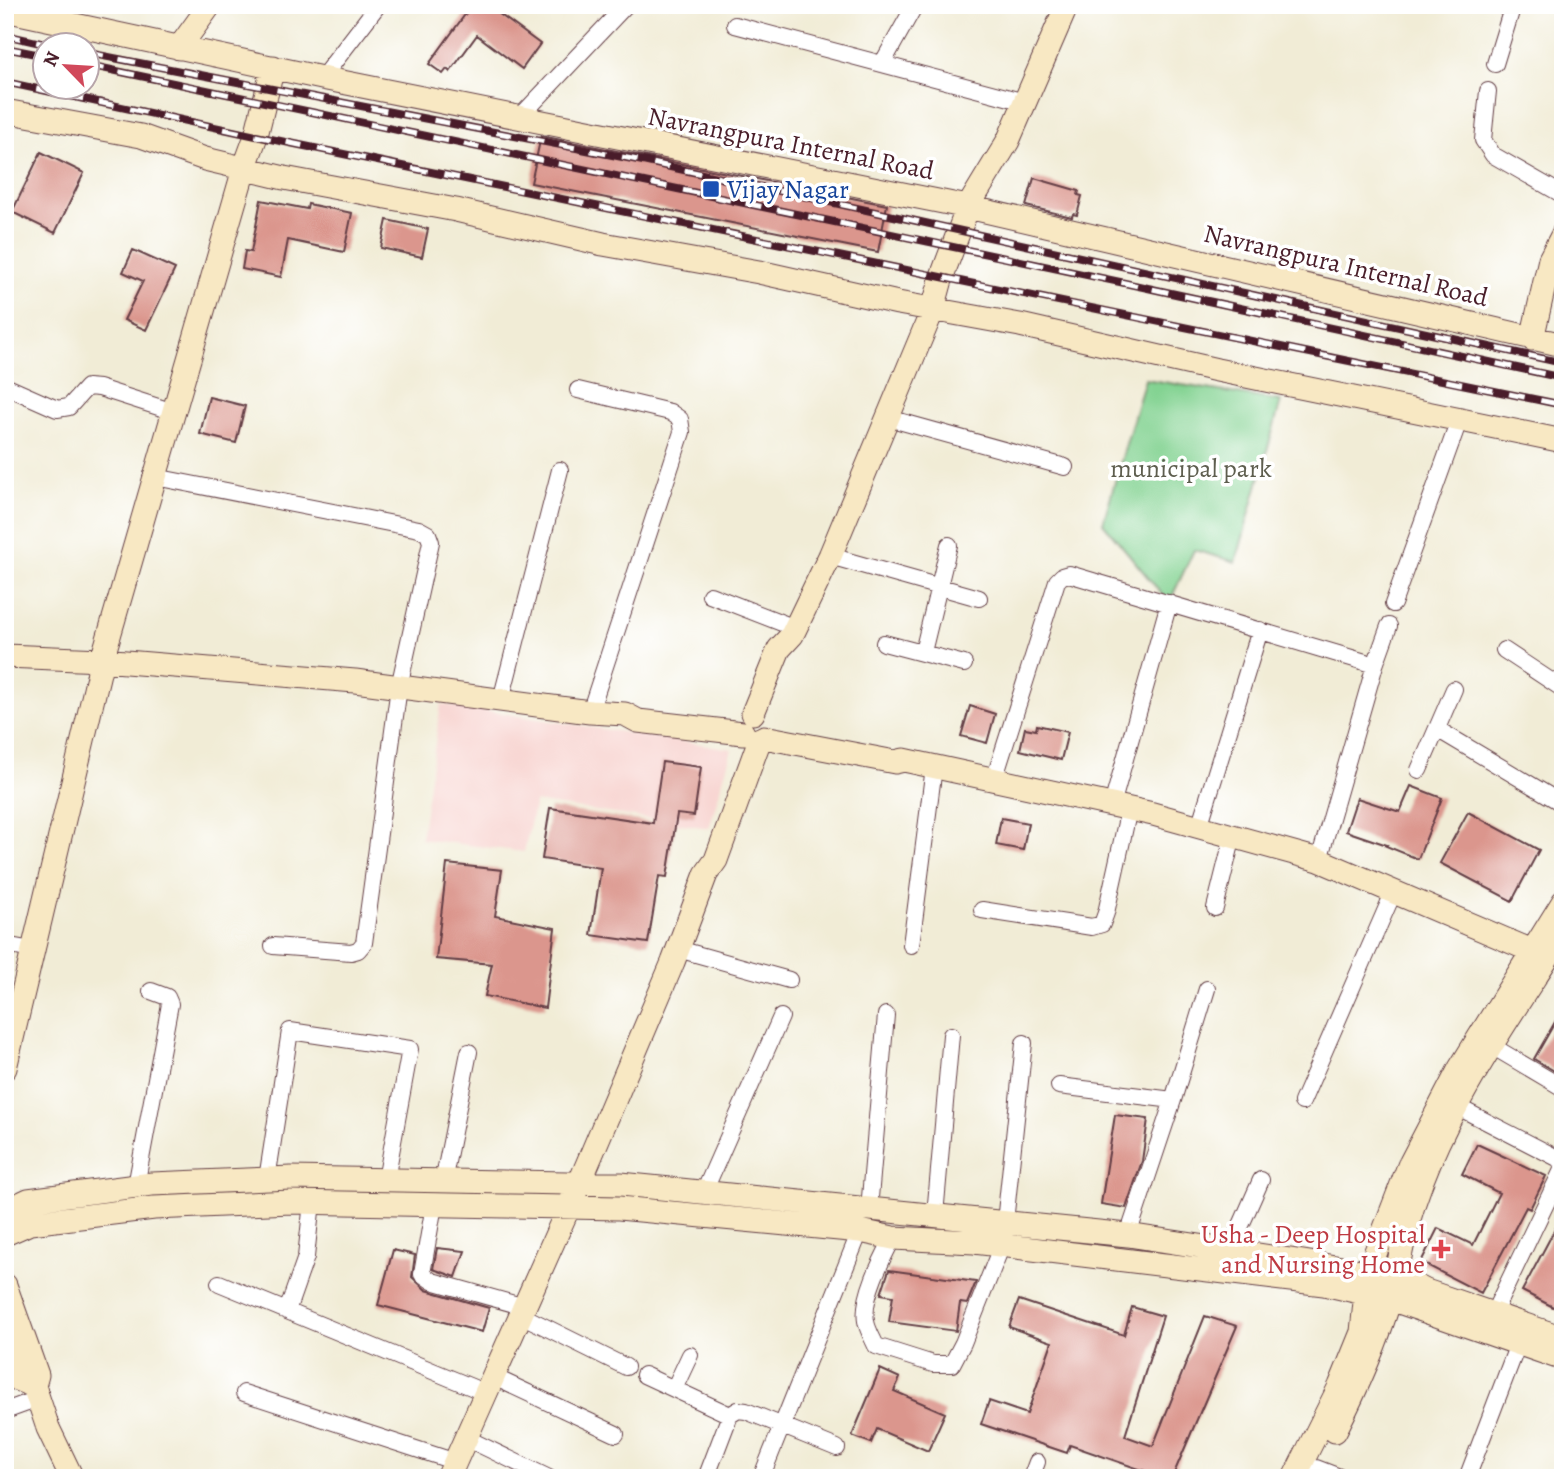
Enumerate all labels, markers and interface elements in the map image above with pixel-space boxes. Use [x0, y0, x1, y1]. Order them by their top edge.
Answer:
north arrow [32, 32, 102, 102]
text: N [37, 47, 66, 71]
street label: Navrangpura Internal Road [645, 99, 937, 188]
place label: Vijay Nagar [726, 172, 849, 207]
marker: Vijay Nagar [701, 179, 721, 199]
street label: Navrangpura Internal Road [1200, 216, 1492, 315]
park label: municipal park [1110, 451, 1272, 486]
place label: Usha - Deep Hospital and Nursing Home [1201, 1217, 1425, 1282]
marker: Usha - Deep Hospital and Nursing Home [1431, 1239, 1451, 1259]

